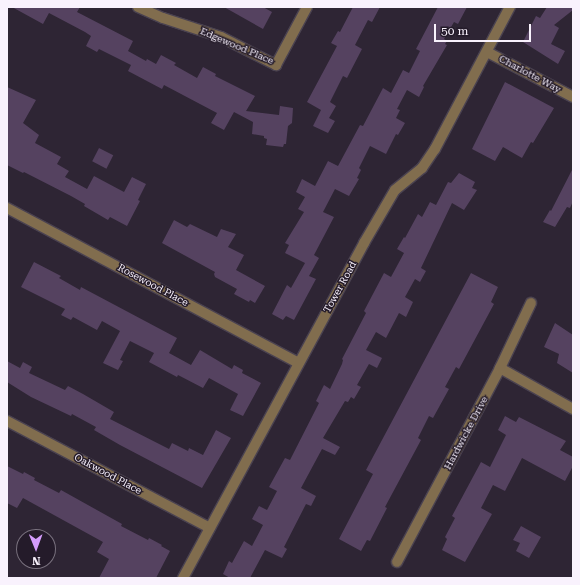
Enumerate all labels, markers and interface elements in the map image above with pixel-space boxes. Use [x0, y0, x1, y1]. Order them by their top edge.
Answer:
scale bar [436, 16, 533, 42]
text: 50 m [441, 24, 468, 38]
street label: Edgewood Place [198, 25, 276, 67]
street label: Charlotte Way [497, 53, 563, 95]
street label: Tower Road [321, 259, 359, 315]
street label: Rosewood Place [116, 261, 190, 309]
street label: Hardwicke Drive [442, 394, 490, 472]
street label: Oakwood Place [72, 451, 144, 497]
north arrow [16, 529, 56, 569]
text: N [32, 554, 41, 567]

